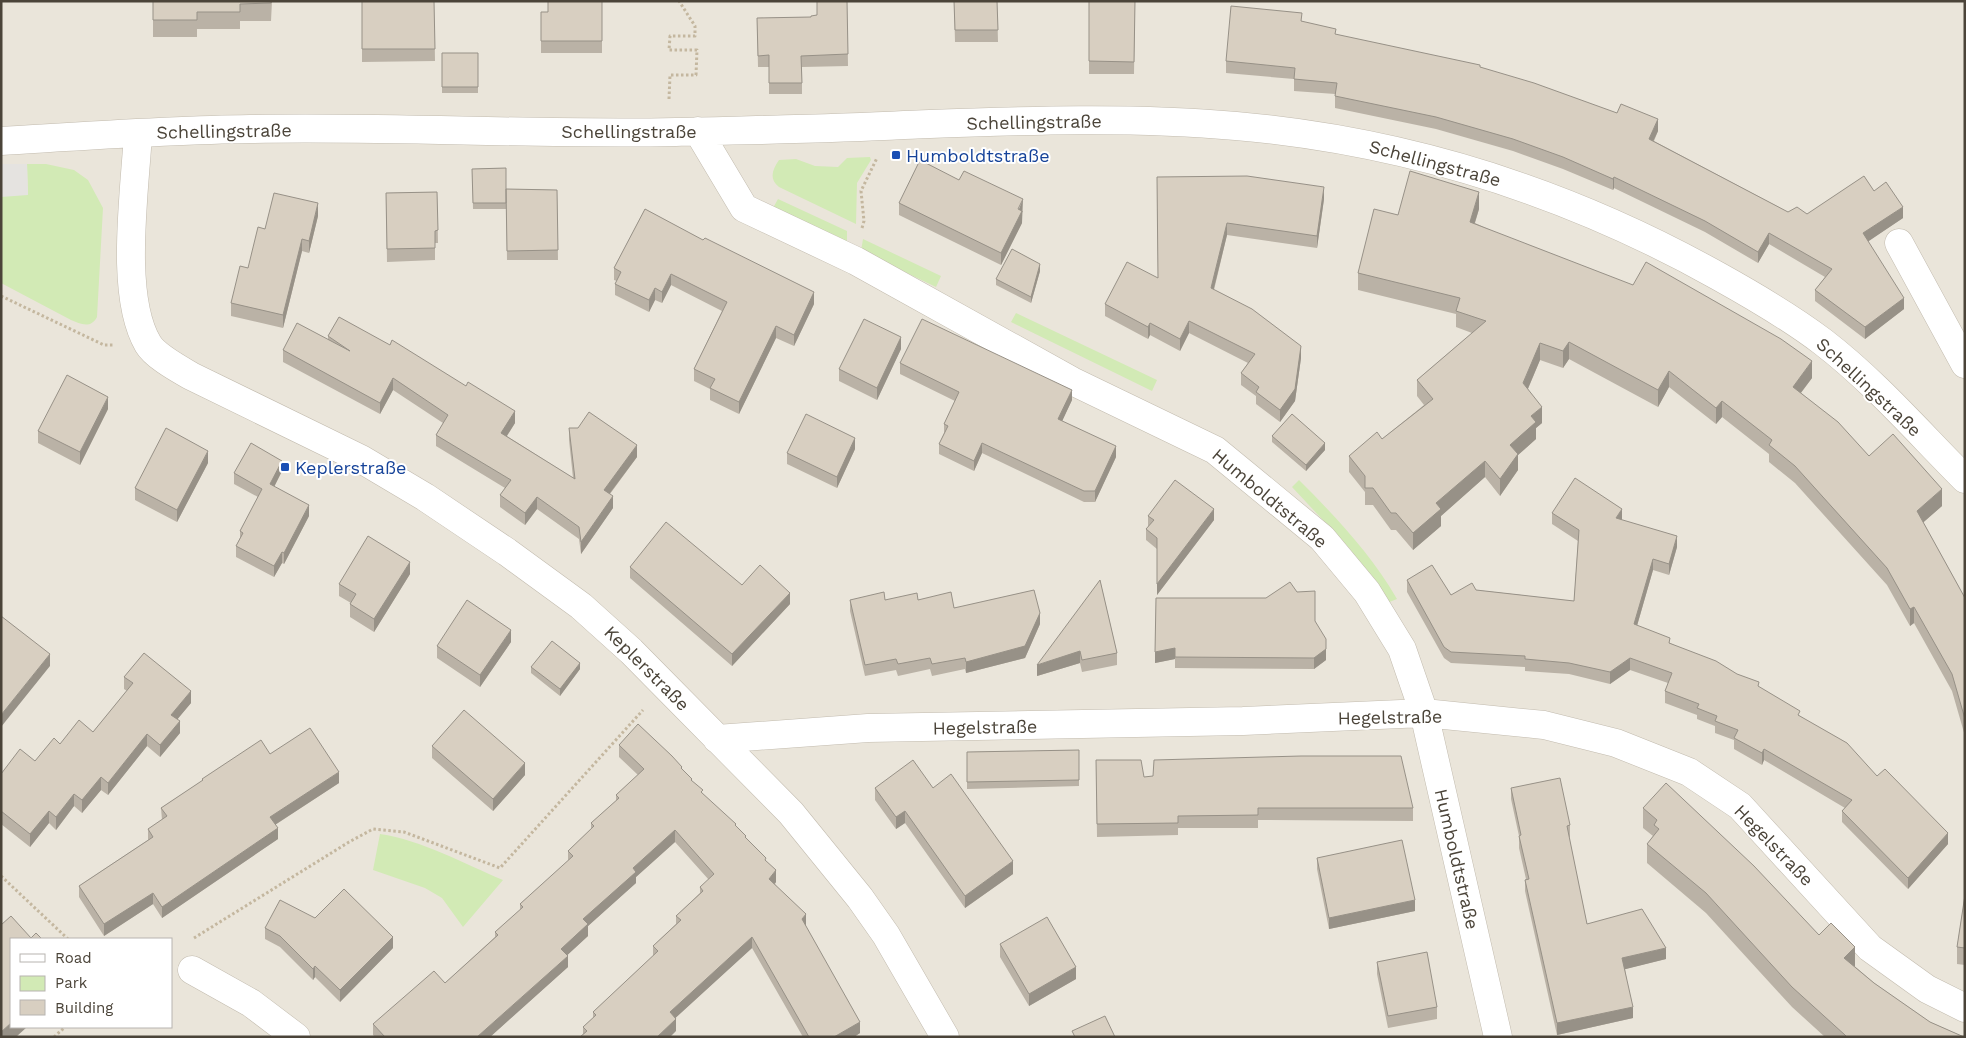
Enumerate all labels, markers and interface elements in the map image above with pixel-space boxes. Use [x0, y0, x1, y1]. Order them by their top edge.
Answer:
street label: Schellingstraße [966, 110, 1102, 134]
street label: Schellingstraße [156, 119, 292, 143]
street label: Schellingstraße [561, 121, 697, 142]
street label: Schellingstraße [1367, 135, 1503, 191]
place label: Humboldtstraße [906, 145, 1050, 166]
marker: Humboldtstraße [890, 149, 902, 161]
street label: Schellingstraße [1812, 333, 1926, 441]
street label: Humboldtstraße [1208, 444, 1332, 552]
place label: Keplerstraße [295, 457, 406, 478]
marker: Keplerstraße [279, 461, 291, 473]
street label: Keplerstraße [600, 621, 694, 715]
street label: Hegelstraße [1337, 706, 1443, 728]
street label: Hegelstraße [932, 716, 1038, 738]
street label: Humboldtstraße [1431, 787, 1483, 931]
street label: Hegelstraße [1730, 800, 1818, 890]
legend [10, 938, 172, 1028]
text: Road [55, 949, 92, 967]
text: Park [55, 974, 88, 992]
text: Building [55, 999, 113, 1017]

